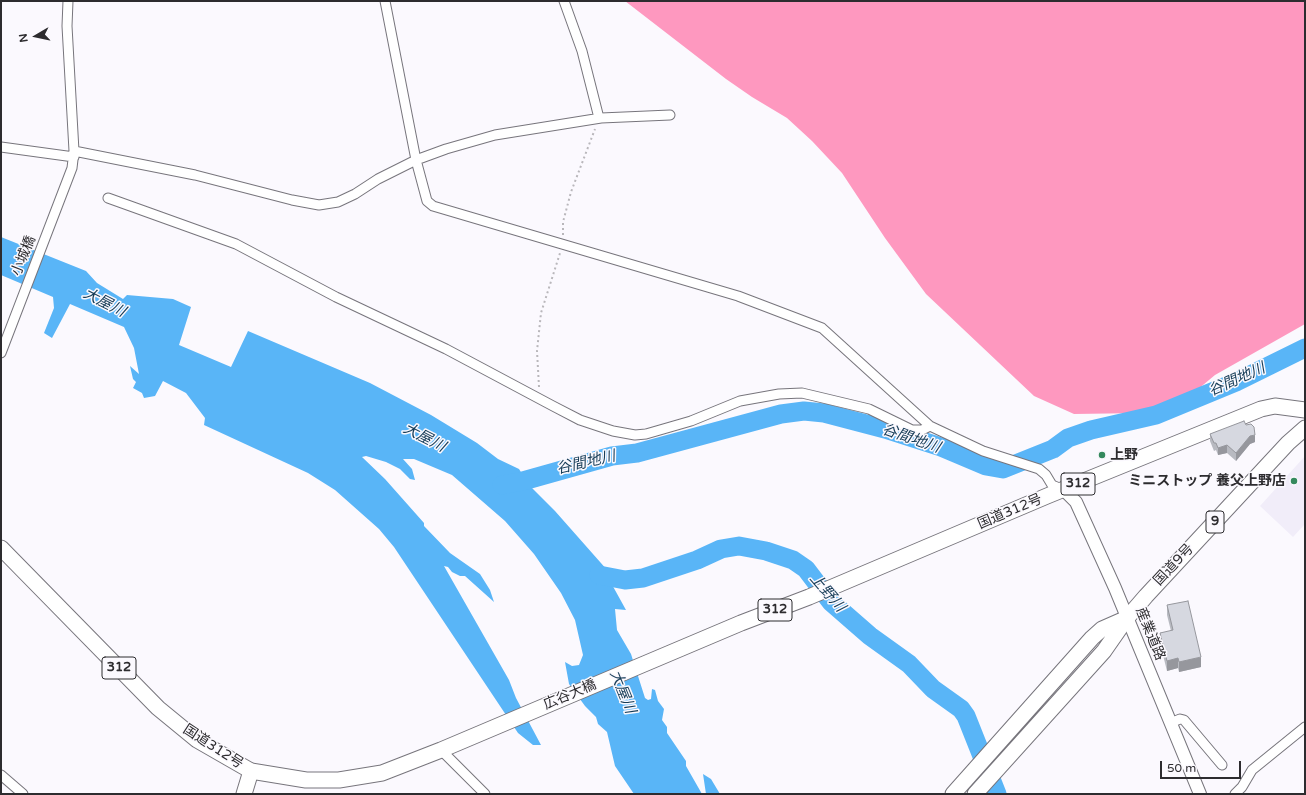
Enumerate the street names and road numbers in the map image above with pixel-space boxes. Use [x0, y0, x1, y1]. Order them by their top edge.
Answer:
street label: 小城橋 [8, 233, 40, 279]
road number: 312 [1061, 473, 1095, 495]
street label: 国道312号 [975, 491, 1045, 533]
road number: 9 [1206, 511, 1224, 533]
street label: 国道9号 [1151, 541, 1197, 589]
road number: 312 [758, 599, 792, 621]
street label: 産業道路 [1132, 605, 1168, 663]
road number: 312 [102, 657, 136, 679]
street label: 広谷大橋 [541, 676, 599, 714]
street label: 国道312号 [180, 721, 246, 773]

